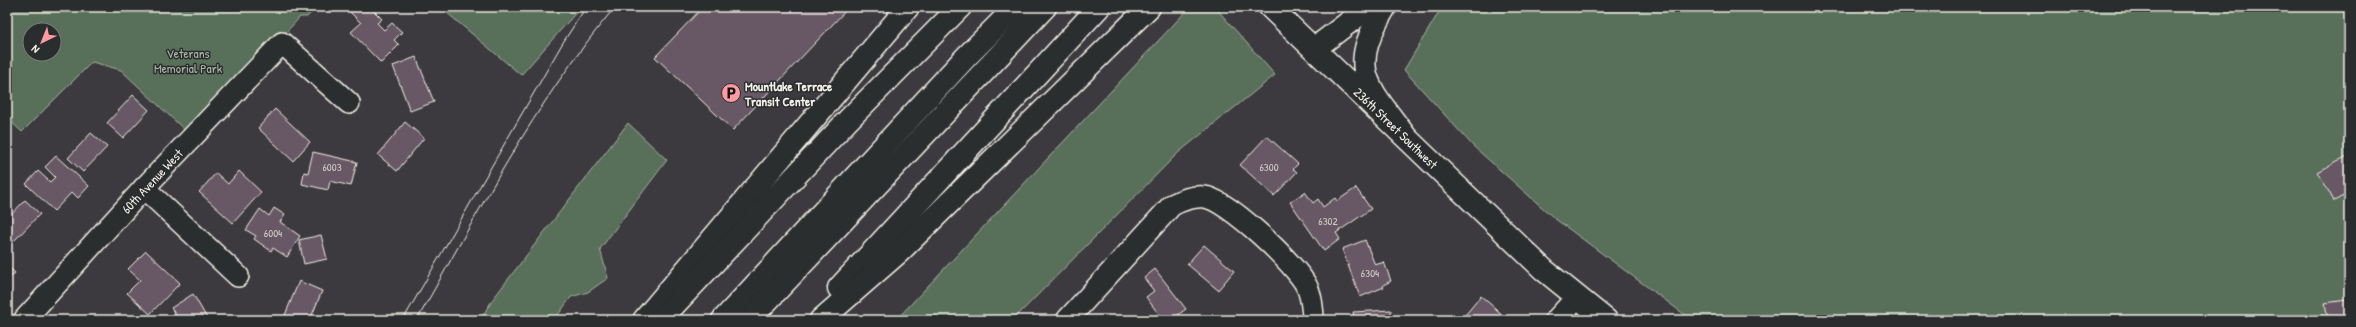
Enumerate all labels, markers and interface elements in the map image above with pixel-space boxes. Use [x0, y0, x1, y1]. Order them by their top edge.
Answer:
north arrow [22, 22, 62, 62]
text: N [28, 42, 42, 56]
park label: Veterans Memorial Park [154, 44, 223, 77]
place label: Mountlake Terrace Transit Center [744, 77, 833, 110]
parking icon: Mountlake Terrace Transit Center [720, 82, 742, 104]
street label: 236th Street Southwest [1350, 83, 1442, 173]
street label: 60th Avenue West [117, 144, 187, 217]
house number: 6003 [322, 160, 342, 174]
house number: 6300 [1259, 160, 1279, 174]
house number: 6302 [1318, 214, 1338, 228]
house number: 6004 [264, 226, 282, 240]
house number: 6304 [1361, 266, 1379, 280]

